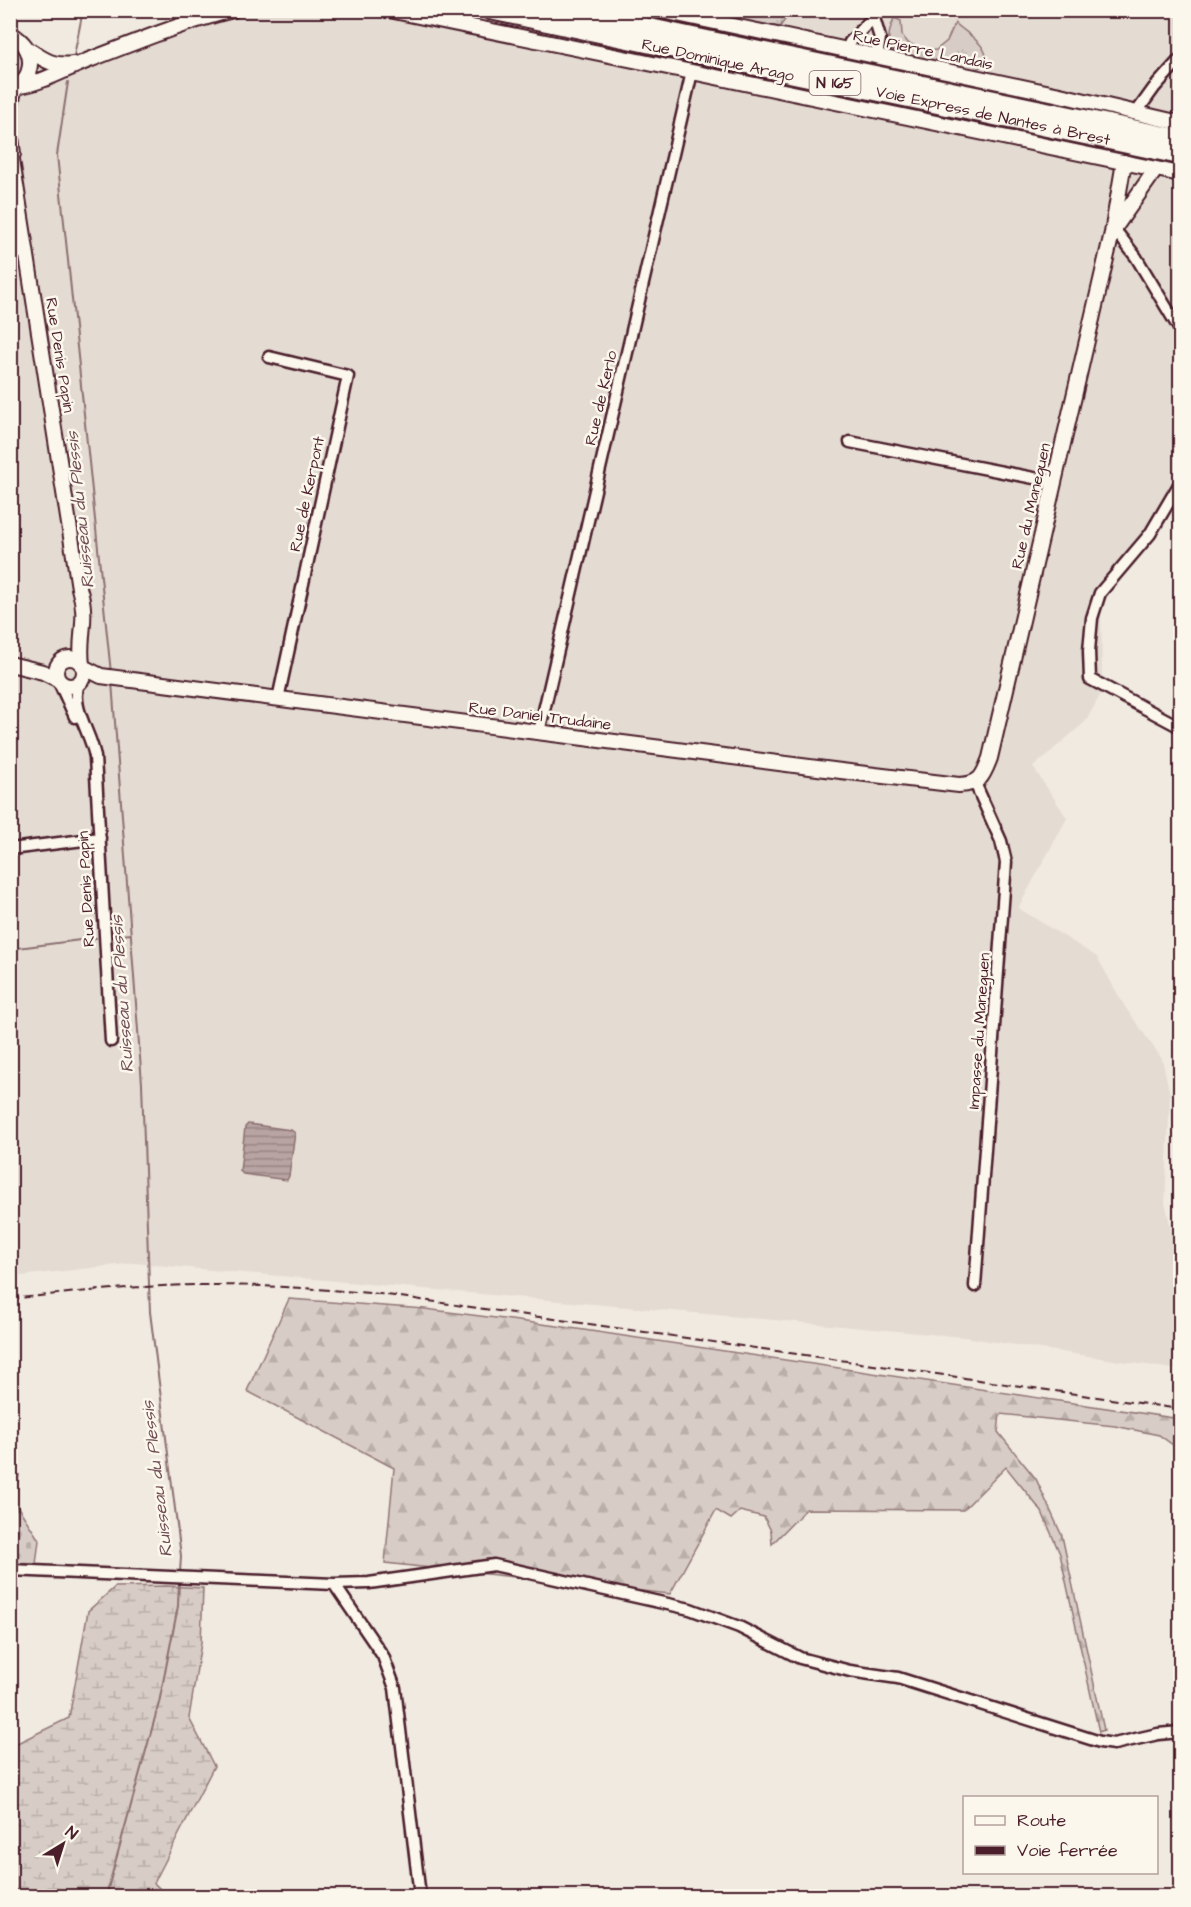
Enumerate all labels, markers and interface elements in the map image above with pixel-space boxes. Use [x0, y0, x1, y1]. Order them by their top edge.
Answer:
street label: Rue Pierre Landais [851, 24, 995, 76]
street label: Rue Dominique Arago [640, 33, 796, 88]
road number: N 165 [810, 71, 860, 95]
street label: Voie Express de Nantes à Brest [874, 80, 1113, 151]
street label: Rue Denis Papin [40, 296, 80, 414]
street label: Rue de Kerlo [579, 348, 623, 448]
water label: Ruisseau du Plessis [59, 429, 101, 590]
street label: Rue de Kerpont [284, 434, 330, 554]
street label: Rue du Maneguen [1006, 441, 1057, 571]
street label: Rue Daniel Trudaine [467, 696, 613, 736]
street label: Rue Denis Papin [72, 830, 100, 948]
water label: Ruisseau du Plessis [104, 914, 140, 1073]
street label: Impasse du Maneguen [963, 952, 996, 1110]
water label: Ruisseau du Plessis [135, 1398, 179, 1559]
legend [963, 1796, 1158, 1874]
text: Route [1017, 1808, 1066, 1833]
north arrow [33, 1814, 93, 1874]
text: N [61, 1821, 82, 1845]
text: Voie ferrée [1017, 1838, 1118, 1863]

